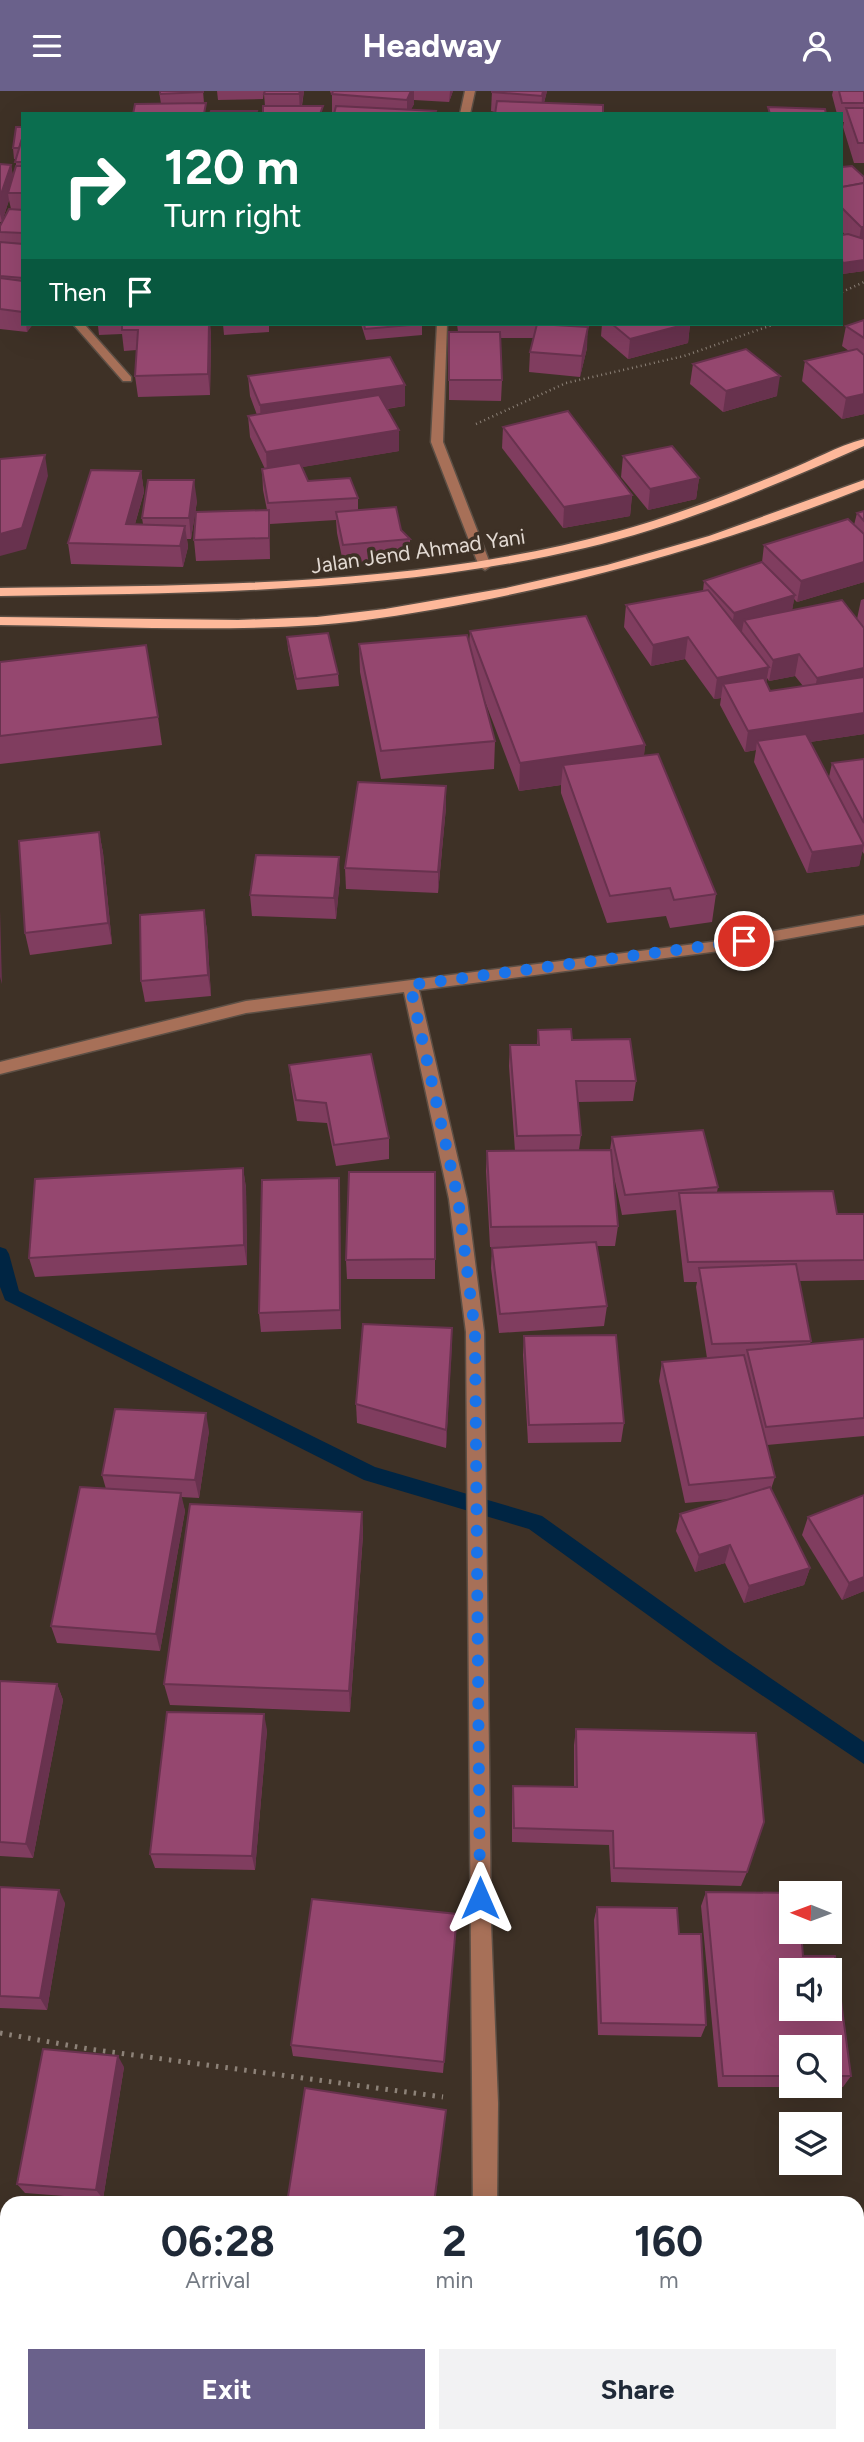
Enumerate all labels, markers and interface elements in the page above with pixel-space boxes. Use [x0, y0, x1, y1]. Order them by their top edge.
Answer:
icon: menu [28, 27, 66, 65]
text: Headway [362, 27, 502, 65]
icon: person [798, 27, 836, 65]
text: 120 m [164, 137, 299, 196]
icon: right [49, 140, 140, 231]
text: Turn right [164, 197, 302, 235]
icon: arrive [121, 273, 159, 311]
text: Then [49, 276, 107, 308]
street label: Jalan Jend Ahmad Yani [309, 524, 527, 578]
pin [714, 911, 774, 971]
icon: arrive [725, 922, 763, 960]
position arrow [443, 1861, 517, 1935]
north arrow [779, 1881, 842, 1944]
map controls [779, 1881, 842, 2175]
button: sound [779, 1958, 842, 2021]
button: search [779, 2035, 842, 2098]
button: layers [779, 2112, 842, 2175]
text: 06:28 [161, 2216, 275, 2267]
text: 2 [442, 2216, 467, 2267]
text: 160 [634, 2216, 703, 2267]
text: Arrival [185, 2266, 250, 2294]
text: min [436, 2266, 473, 2294]
text: m [659, 2266, 678, 2294]
button: Exit [28, 2349, 425, 2429]
button: Share [439, 2349, 836, 2429]

